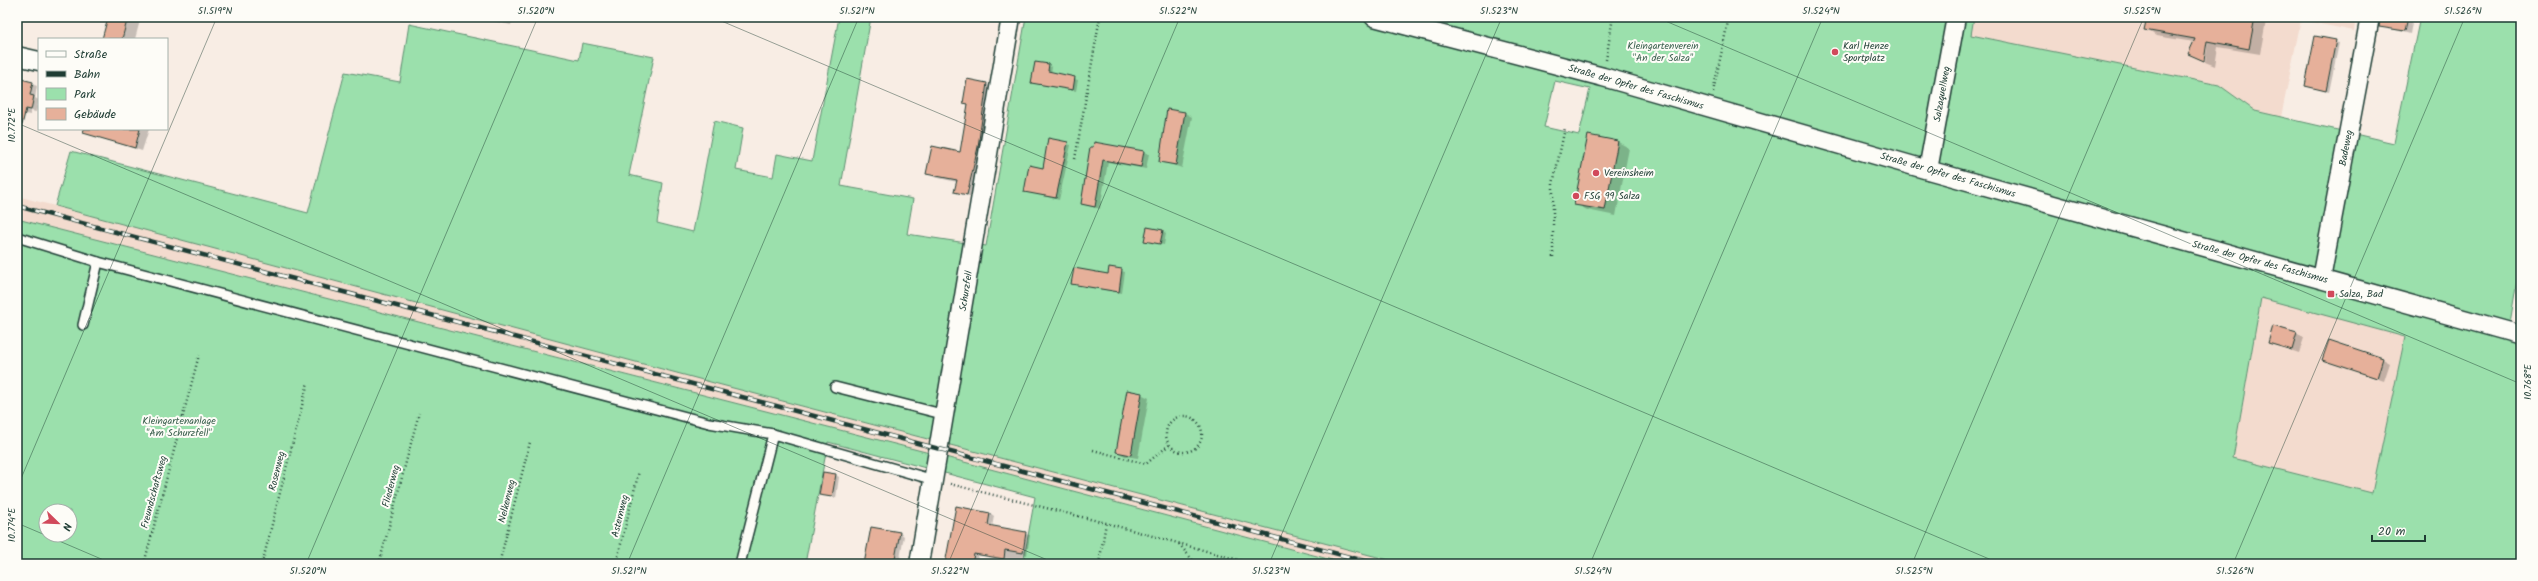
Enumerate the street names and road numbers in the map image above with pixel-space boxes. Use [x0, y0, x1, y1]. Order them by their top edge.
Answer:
street label: Straße der Opfer des Faschismus [1566, 60, 1706, 114]
street label: Salzaquellweg [1929, 65, 1955, 123]
street label: Badeweg [2335, 128, 2357, 167]
street label: Straße der Opfer des Faschismus [1878, 148, 2018, 202]
street label: Straße der Opfer des Faschismus [2190, 236, 2331, 288]
street label: Schurzfell [955, 269, 977, 312]
street label: Rosenweg [264, 449, 290, 493]
street label: Freundschaftsweg [137, 454, 171, 530]
street label: Fliederweg [378, 463, 404, 509]
street label: Nelkenweg [494, 477, 520, 524]
street label: Asternweg [607, 493, 633, 539]

